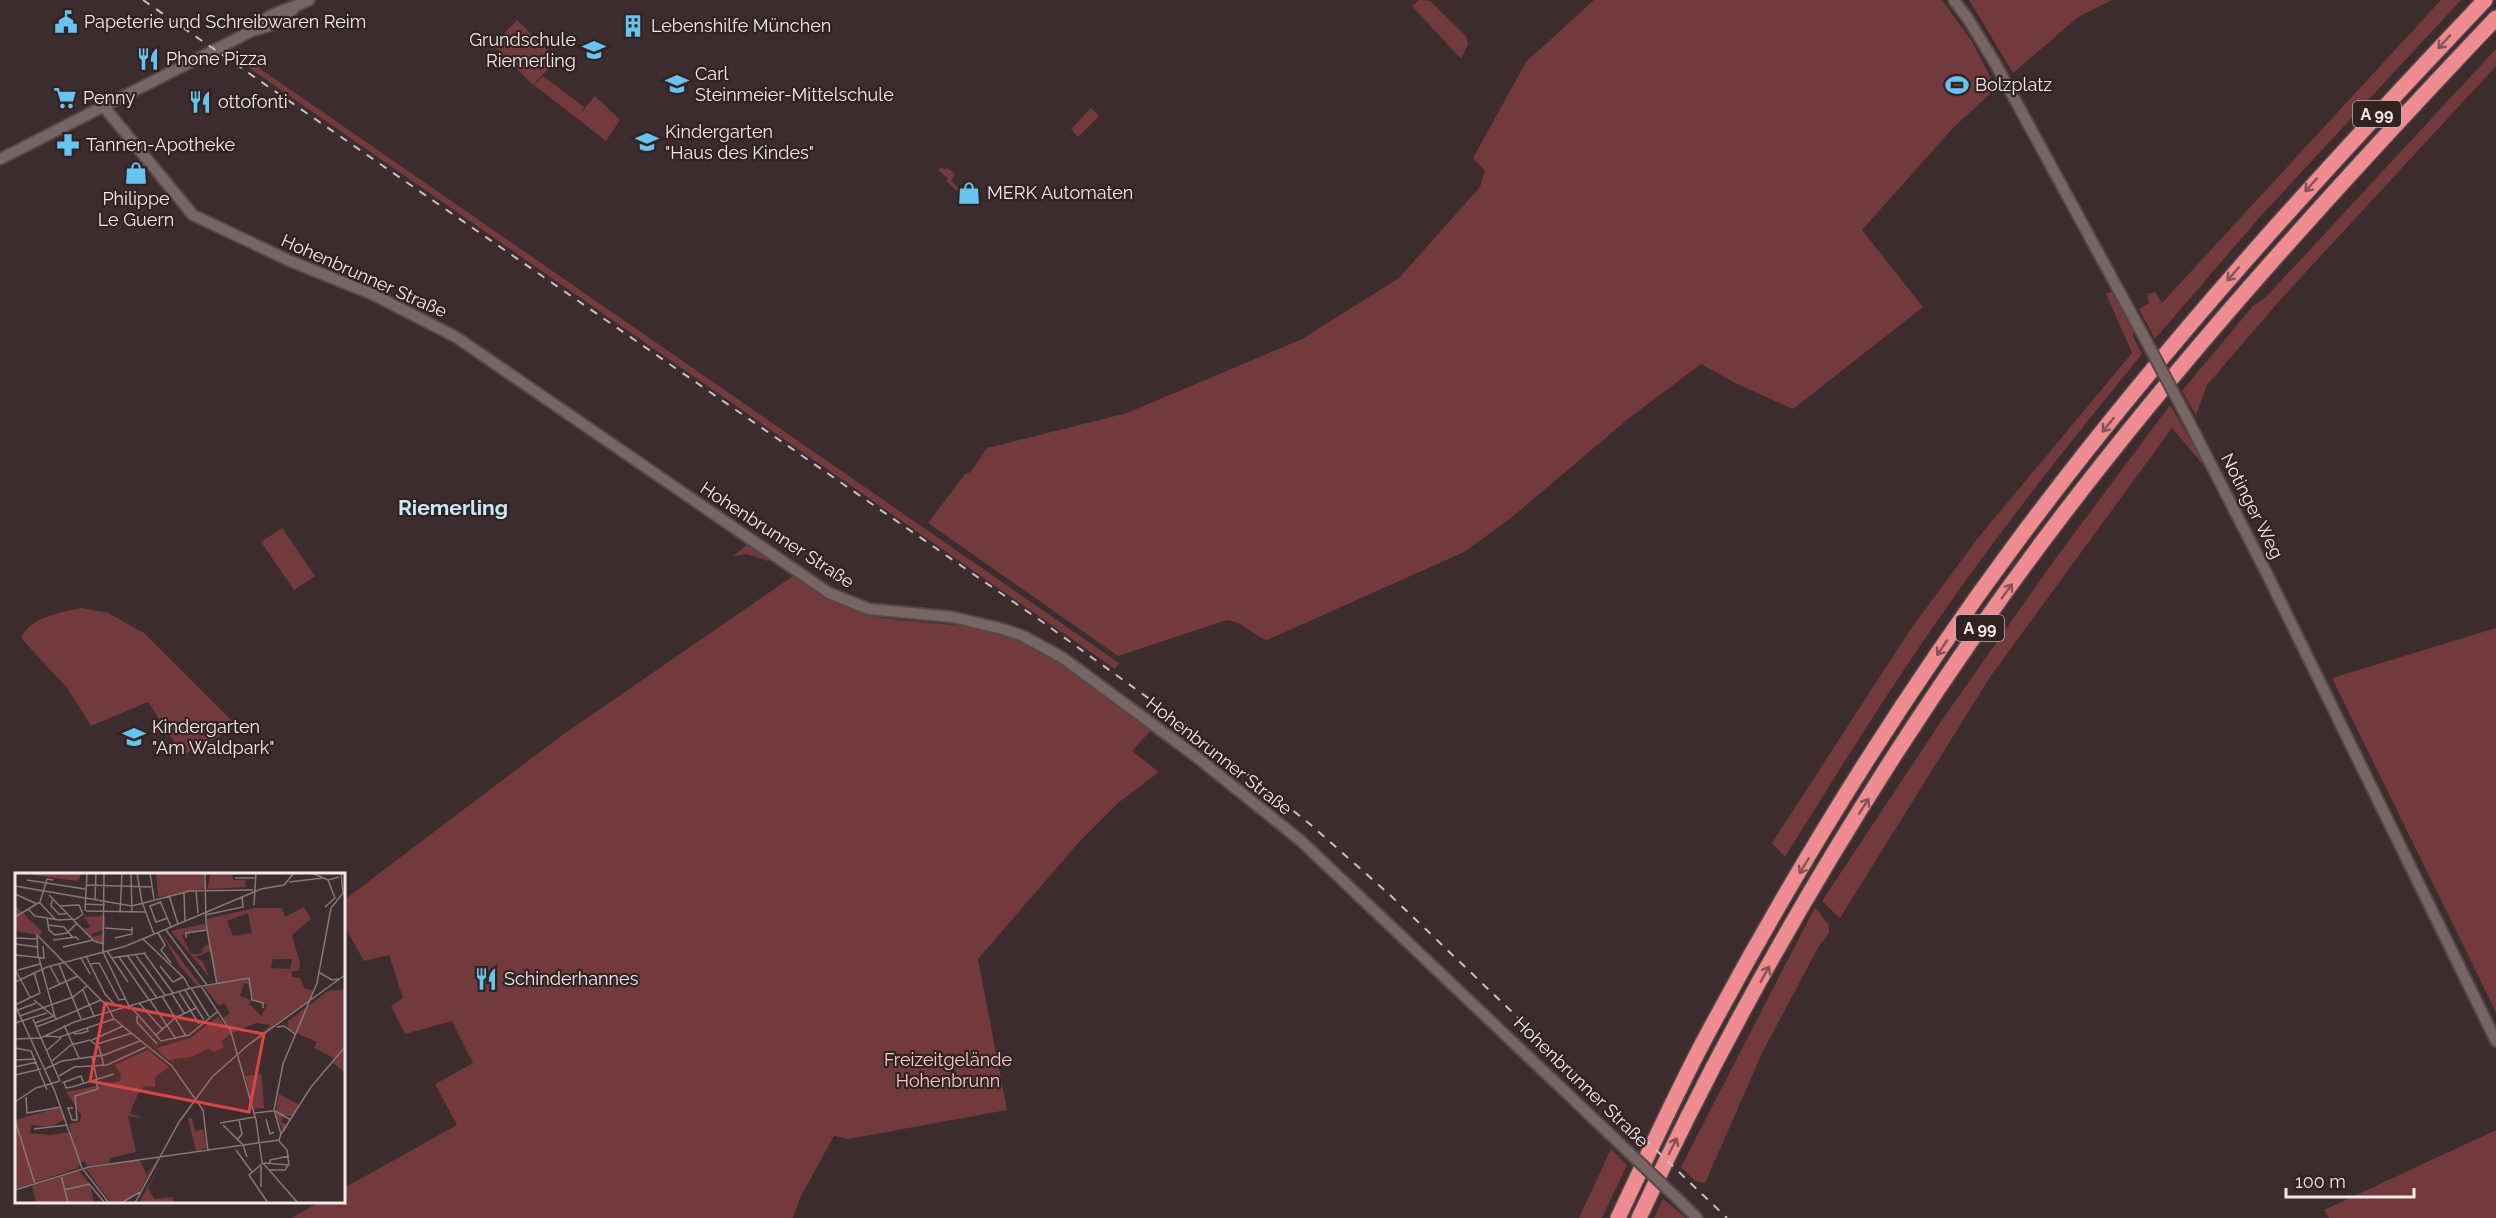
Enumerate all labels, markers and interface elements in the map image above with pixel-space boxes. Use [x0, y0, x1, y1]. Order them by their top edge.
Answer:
public building icon: Papeterie und Schreibwaren Reim [53, 9, 79, 35]
place label: Papeterie und Schreibwaren Reim [84, 11, 366, 32]
building icon: Lebenshilfe München [620, 13, 646, 39]
place label: Lebenshilfe München [651, 15, 831, 36]
place label: Grundschule Riemerling [469, 29, 576, 71]
one-way arrow [2437, 35, 2451, 50]
school or university icon: Grundschule Riemerling [581, 37, 607, 63]
restaurant icon: Phone Pizza [135, 46, 161, 72]
place label: Phone Pizza [166, 48, 267, 69]
place label: Carl Steinmeier-Mittelschule [695, 63, 894, 105]
school or university icon: Carl Steinmeier-Mittelschule [664, 71, 690, 97]
sports icon: Bolzplatz [1944, 72, 1970, 98]
place label: Bolzplatz [1975, 74, 2052, 95]
supermarket icon: Penny [52, 85, 78, 111]
place label: Penny [83, 87, 135, 108]
restaurant icon: ottofonti [187, 89, 213, 115]
place label: ottofonti [218, 91, 288, 112]
road number: A 99 [2353, 101, 2401, 127]
place label: Kindergarten "Haus des Kindes" [665, 121, 814, 163]
school or university icon: Kindergarten "Haus des Kindes" [634, 129, 660, 155]
pharmacy icon: Tannen-Apotheke [55, 132, 81, 158]
place label: Tannen-Apotheke [86, 134, 235, 155]
shop icon: Philippe Le Guern [123, 160, 149, 186]
one-way arrow [2305, 177, 2319, 192]
shop icon: MERK Automaten [956, 180, 982, 206]
place label: MERK Automaten [987, 182, 1133, 203]
place label: Philippe Le Guern [98, 188, 174, 230]
street label: Hohenbrunner Straße [278, 230, 451, 322]
one-way arrow [2226, 267, 2240, 282]
one-way arrow [2102, 416, 2115, 432]
street label: Notinger Weg [2217, 449, 2288, 562]
street label: Hohenbrunner Straße [697, 477, 858, 592]
district label: Riemerling [398, 495, 508, 520]
one-way arrow [2000, 584, 2013, 600]
road number: A 99 [1956, 615, 2004, 641]
one-way arrow [1936, 640, 1948, 656]
street label: Hohenbrunner Straße [1142, 692, 1297, 819]
place label: Kindergarten "Am Waldpark" [152, 716, 275, 758]
school or university icon: Kindergarten "Am Waldpark" [121, 724, 147, 750]
one-way arrow [1858, 798, 1870, 815]
one-way arrow [1797, 857, 1809, 874]
inset map [15, 873, 345, 1203]
restaurant icon: Schinderhannes [473, 966, 499, 992]
one-way arrow [1759, 966, 1771, 983]
place label: Schinderhannes [504, 968, 639, 989]
street label: Hohenbrunner Straße [1510, 1012, 1653, 1152]
park label: Freizeitgelände Hohenbrunn [884, 1049, 1012, 1091]
one-way arrow [1668, 1138, 1680, 1156]
scale bar [2286, 1161, 2414, 1199]
text: 100 m [2295, 1171, 2346, 1192]

